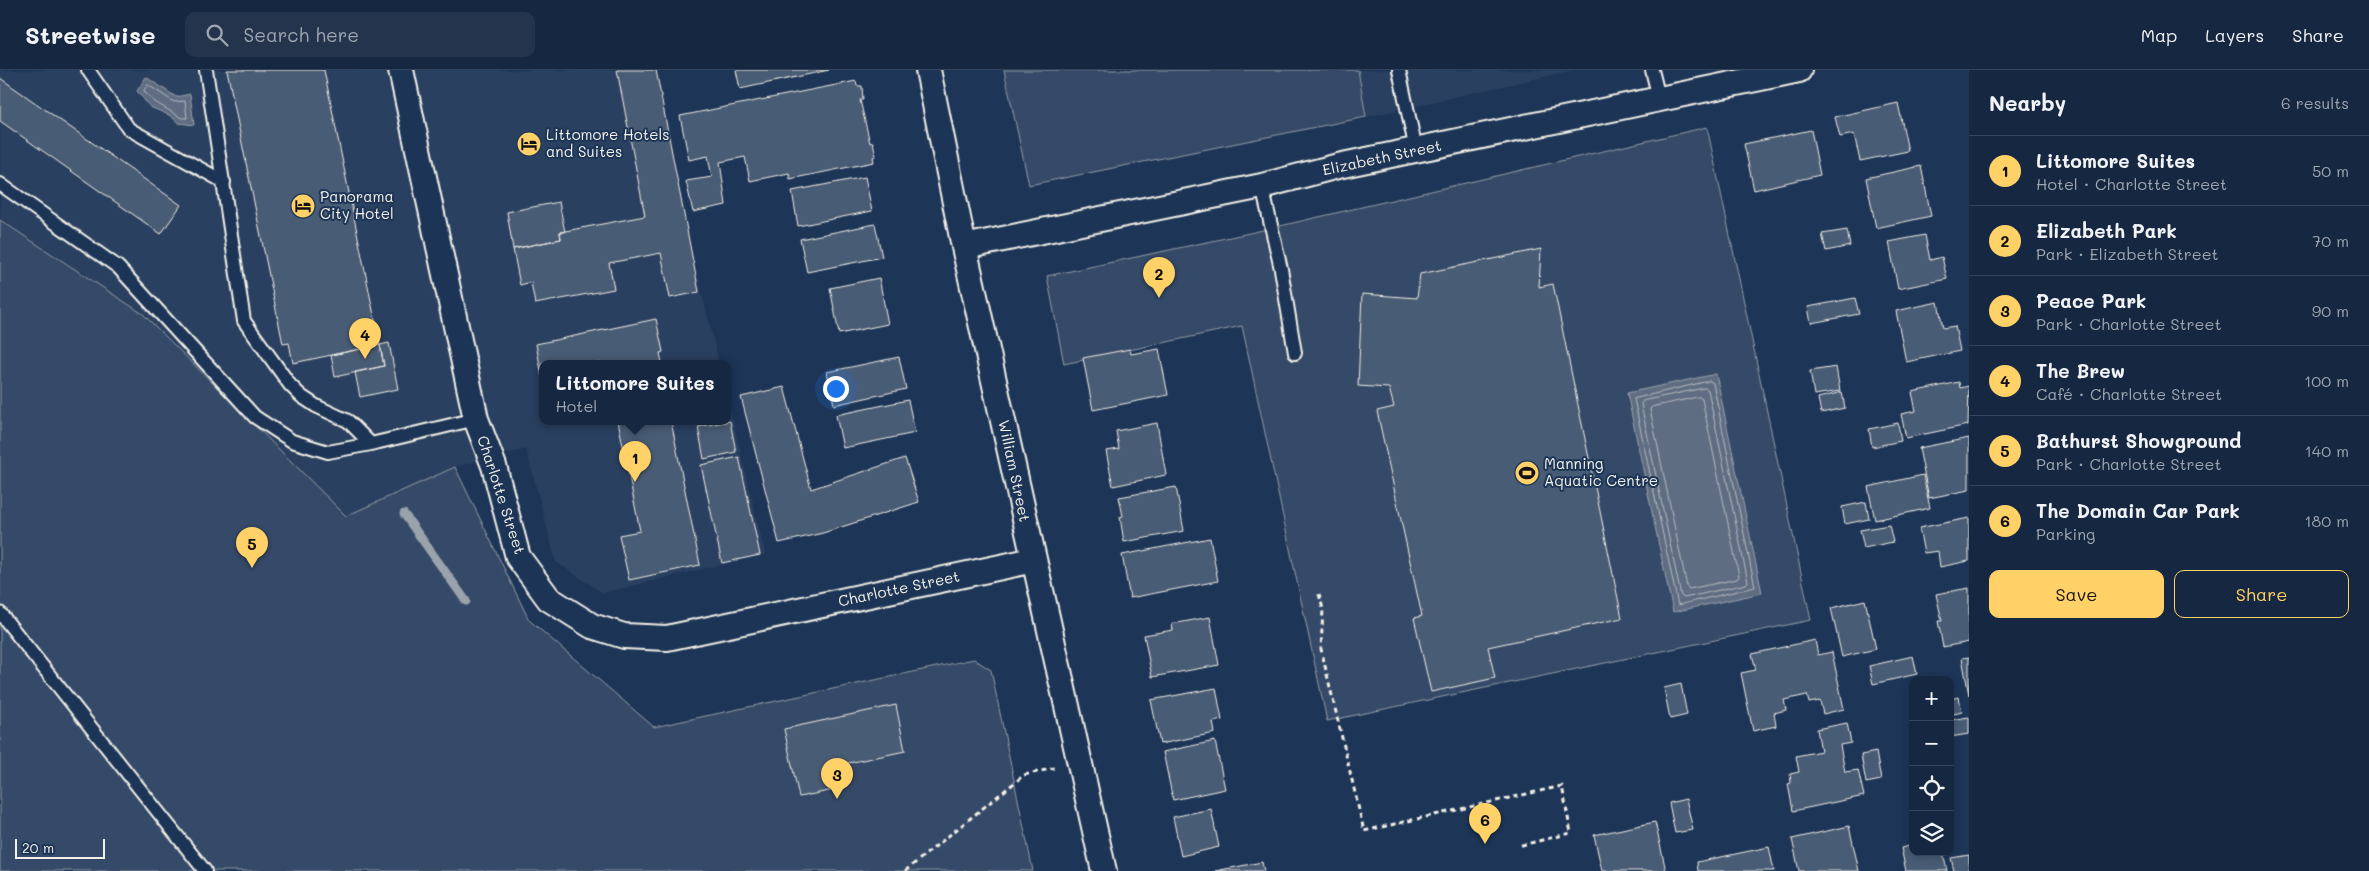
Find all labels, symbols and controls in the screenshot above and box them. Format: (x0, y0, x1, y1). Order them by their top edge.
search box (185, 12, 535, 57)
text: Streetwise (25, 19, 155, 50)
icon: search (203, 21, 231, 49)
text: Search here (243, 22, 359, 47)
text: Map (2141, 23, 2177, 47)
text: Layers (2205, 23, 2264, 47)
text: Share (2292, 23, 2344, 47)
text: Nearby (1989, 89, 2066, 116)
text: 6 results (2281, 92, 2349, 113)
place label: Littomore Hotels and Suites (546, 124, 670, 161)
hotel icon: Littomore Hotels and Suites (516, 131, 542, 157)
street label: Elizabeth Street (1320, 135, 1443, 179)
text: Littomore Suites (2036, 148, 2195, 173)
text: 1 (2001, 160, 2009, 181)
text: 50 m (2312, 160, 2349, 181)
text: Hotel · Charlotte Street (2036, 173, 2227, 194)
place label: Panorama City Hotel (320, 186, 394, 223)
hotel icon: Panorama City Hotel (290, 193, 316, 219)
text: Elizabeth Park (2036, 218, 2177, 243)
text: 2 (2001, 230, 2009, 251)
text: 70 m (2312, 230, 2349, 251)
text: Park · Elizabeth Street (2036, 243, 2219, 264)
pin: 2 (1143, 257, 1175, 298)
text: Peace Park (2036, 288, 2146, 313)
text: 3 (2000, 300, 2010, 321)
text: 90 m (2312, 300, 2349, 321)
text: Park · Charlotte Street (2036, 313, 2221, 334)
pin: 4 (349, 318, 381, 359)
text: The Brew (2036, 358, 2125, 383)
popup (539, 360, 731, 425)
text: Littomore Suites (555, 370, 715, 395)
text: 4 (2000, 370, 2010, 391)
text: 100 m (2304, 370, 2349, 391)
your location (823, 376, 849, 402)
text: Café · Charlotte Street (2036, 383, 2222, 404)
text: Hotel (555, 395, 597, 416)
street label: William Street (994, 418, 1036, 524)
text: Bathurst Showground (2036, 428, 2241, 453)
street label: Charlotte Street (473, 433, 531, 557)
text: 5 (2000, 440, 2010, 461)
text: 140 m (2305, 440, 2349, 461)
pin: 1 (619, 441, 651, 482)
place label: Manning Aquatic Centre (1544, 453, 1658, 490)
text: Park · Charlotte Street (2036, 453, 2221, 474)
sports icon: Manning Aquatic Centre (1514, 460, 1540, 486)
text: The Domain Car Park (2036, 498, 2240, 523)
text: 6 (2000, 510, 2010, 531)
text: 180 m (2304, 510, 2349, 531)
text: Parking (2036, 523, 2095, 544)
pin: 5 (236, 527, 268, 568)
street label: Charlotte Street (836, 565, 961, 611)
button: Save (1989, 570, 2164, 618)
button: Share (2174, 570, 2349, 618)
map controls (1909, 676, 1954, 856)
button: + (1909, 676, 1954, 721)
button: − (1909, 721, 1954, 766)
pin: 3 (821, 758, 853, 799)
button: locate (1909, 766, 1954, 811)
pin: 6 (1469, 803, 1501, 844)
button: layers (1909, 811, 1954, 856)
scale bar (15, 836, 105, 859)
text: 20 m (22, 838, 54, 857)

